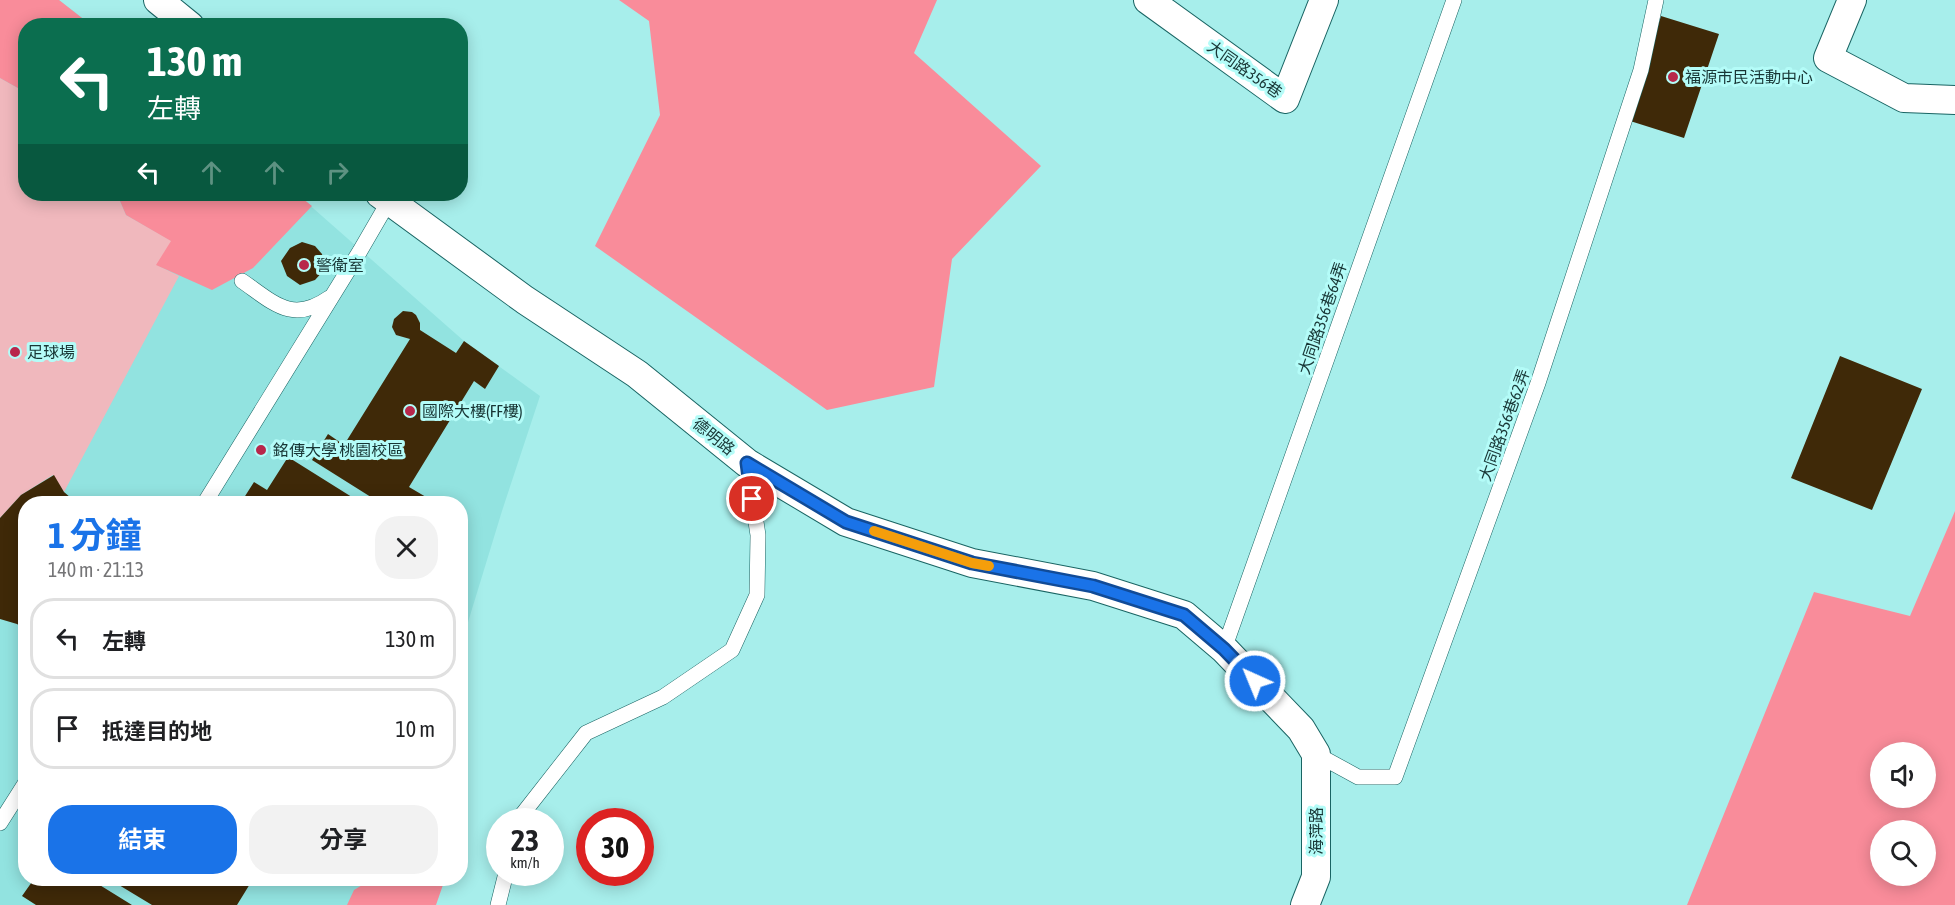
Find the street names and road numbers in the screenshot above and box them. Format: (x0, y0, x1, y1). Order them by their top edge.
street label: 大同路356巷 (1204, 37, 1286, 101)
street label: 大同路356巷64弄 (1294, 259, 1350, 377)
street label: 大同路356巷62弄 (1475, 367, 1533, 483)
street label: 德明路 (690, 414, 738, 458)
street label: 海萍路 (1307, 807, 1325, 855)

